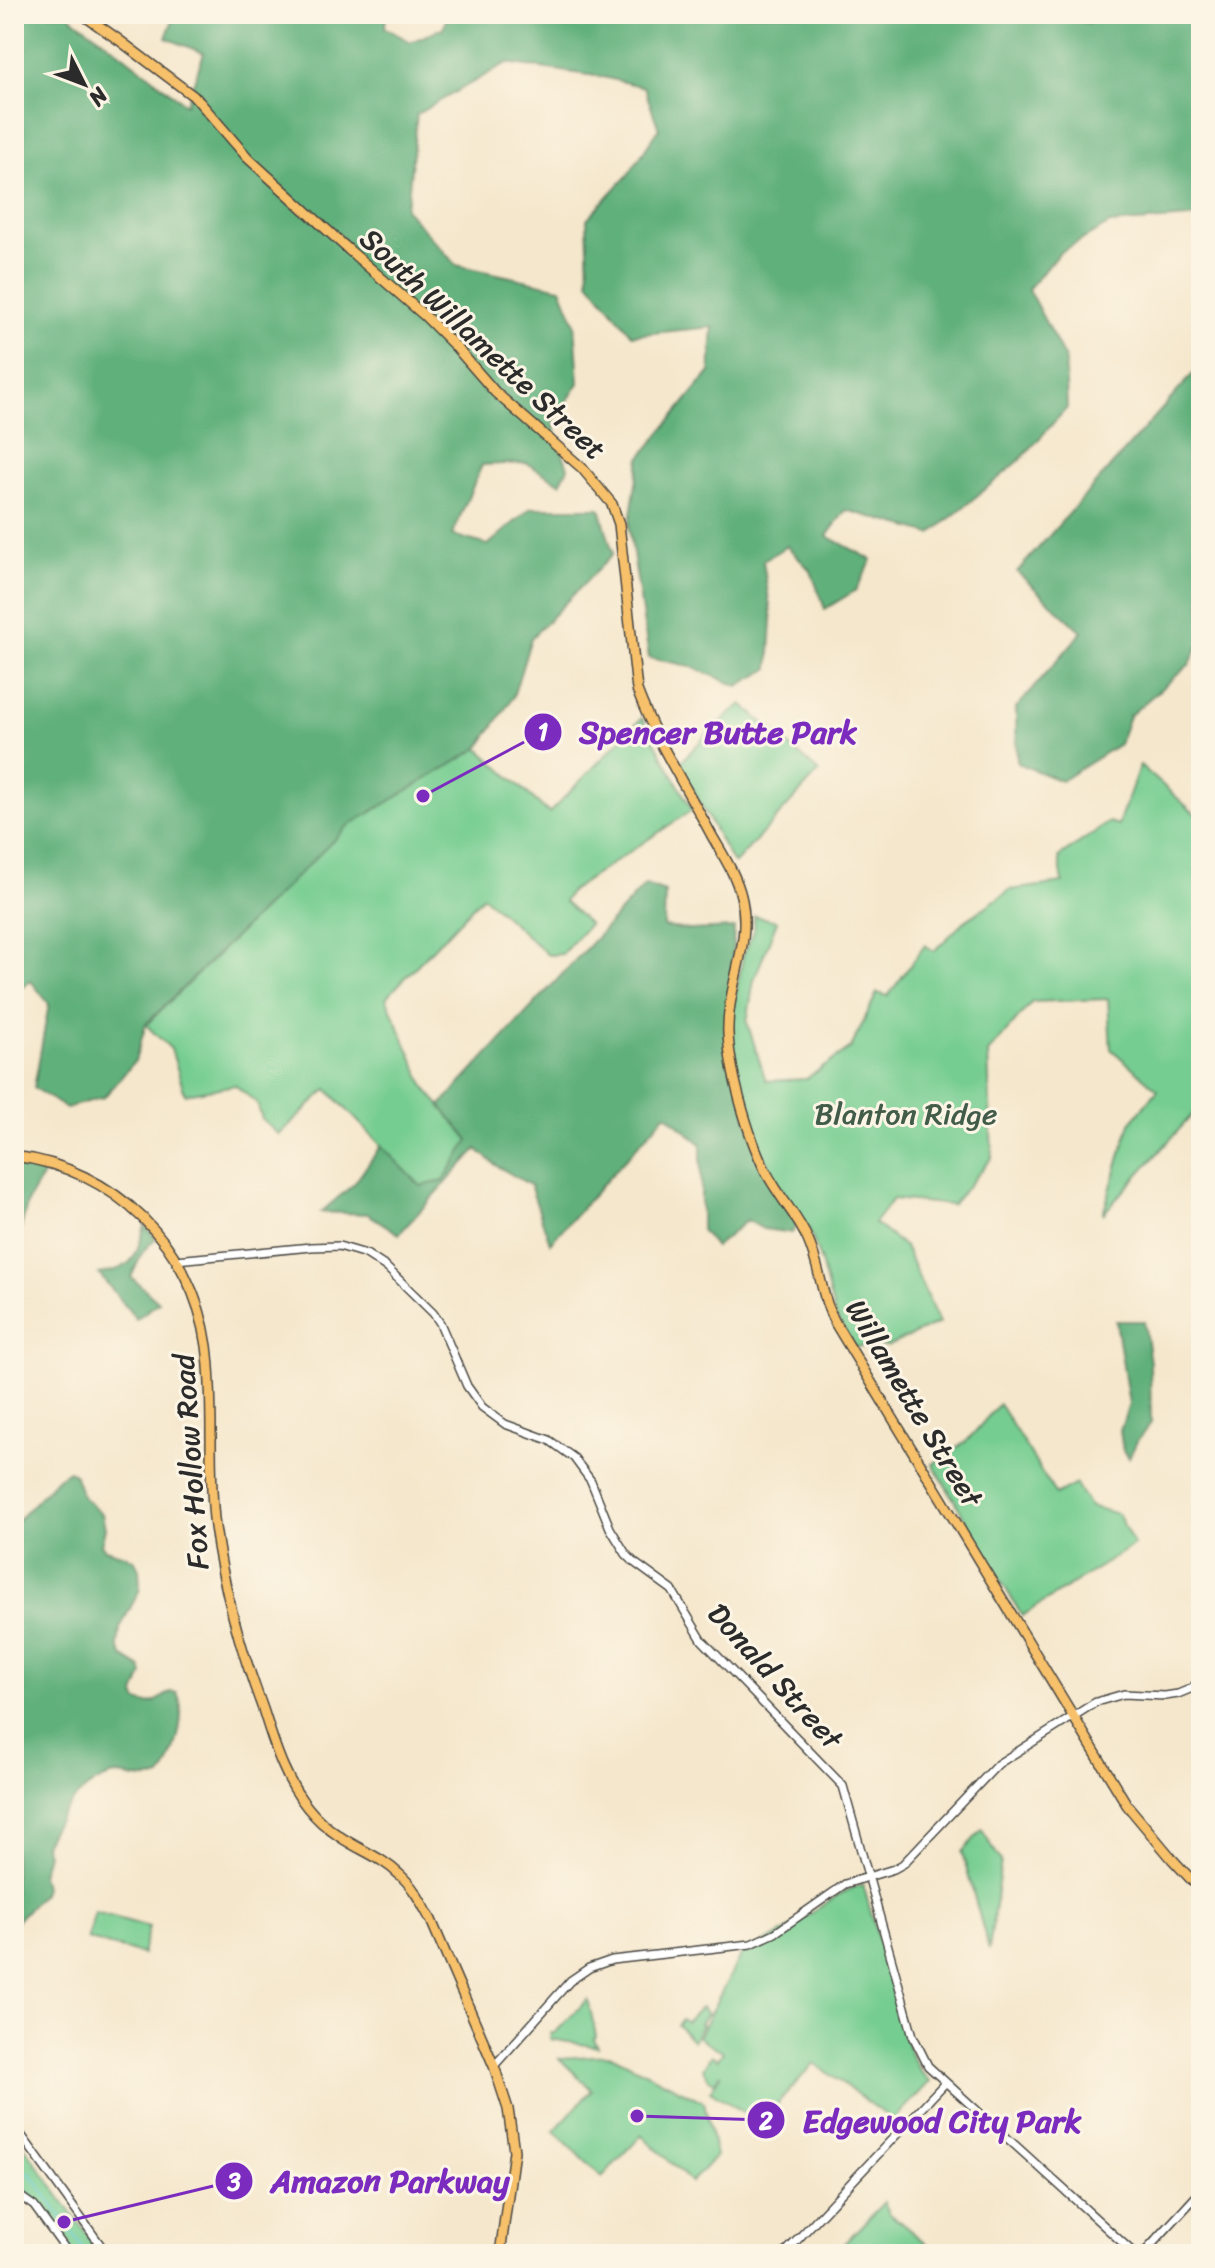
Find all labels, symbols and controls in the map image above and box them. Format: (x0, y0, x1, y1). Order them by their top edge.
north arrow (44, 44, 124, 124)
text: N (78, 78, 119, 116)
street label: South Willamette Street (346, 214, 620, 474)
callout: Spencer Butte Park (523, 704, 874, 760)
text: Spencer Butte Park (578, 704, 858, 761)
text: 1 (538, 711, 548, 753)
park label: Blanton Ridge (815, 1087, 997, 1141)
street label: Willamette Street (830, 1288, 999, 1519)
street label: Fox Hollow Road (156, 1350, 225, 1572)
street label: Donald Street (693, 1590, 858, 1764)
callout: Edgewood City Park (746, 2092, 1098, 2148)
text: Edgewood City Park (802, 2093, 1083, 2150)
text: 2 (758, 2100, 773, 2142)
callout: Amazon Parkway (214, 2153, 525, 2209)
text: Amazon Parkway (268, 2153, 511, 2210)
text: 3 (226, 2161, 241, 2203)

